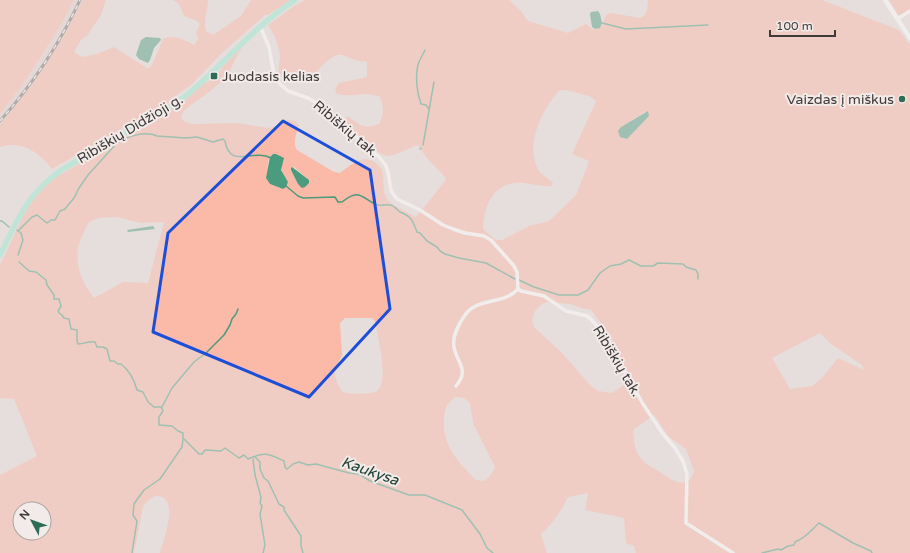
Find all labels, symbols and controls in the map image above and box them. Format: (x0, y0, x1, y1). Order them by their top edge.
scale bar (770, 12, 835, 38)
text: 100 m (776, 19, 813, 33)
place label: Juodasis kelias (222, 68, 320, 85)
marker: Juodasis kelias (209, 71, 219, 81)
street label: Ribiškių Didžioji g. (74, 91, 186, 167)
place label: Vaizdas į miškus (787, 91, 894, 108)
marker: Vaizdas į miškus (897, 94, 907, 104)
street label: Ribiškių tak. (310, 97, 382, 161)
street label: Ribiškių tak. (589, 322, 645, 400)
water label: Kaukysa (339, 453, 402, 489)
north arrow (12, 501, 52, 541)
text: N (17, 507, 33, 522)

